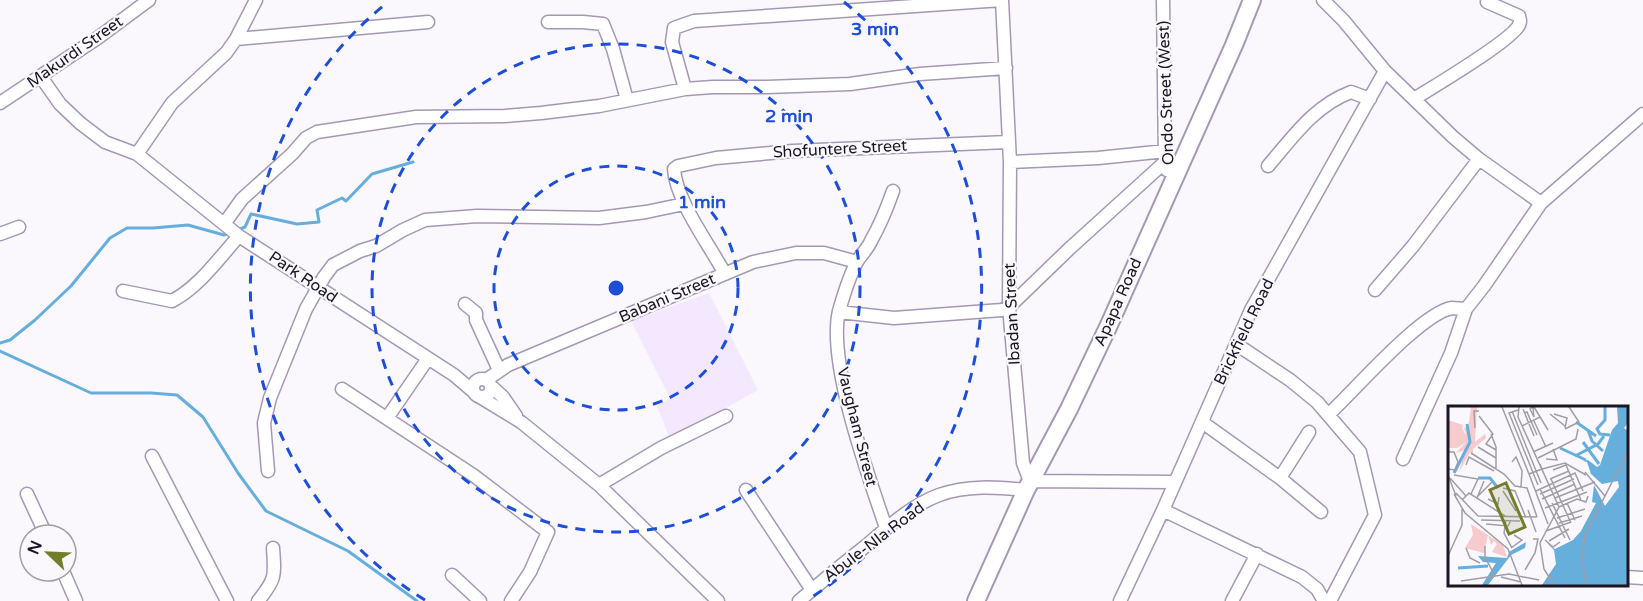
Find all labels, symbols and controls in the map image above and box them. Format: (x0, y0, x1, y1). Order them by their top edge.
street label: Makurdi Street (23, 11, 127, 93)
text: 3 min (851, 18, 899, 40)
street label: Ondo Street (West) (1153, 20, 1179, 166)
text: 2 min (765, 105, 813, 127)
street label: Shofuntere Street (772, 135, 908, 163)
text: 1 min (678, 191, 726, 213)
street label: Park Road (265, 247, 341, 307)
street label: Apapa Road (1090, 255, 1146, 349)
street label: Ibadan Street (999, 262, 1025, 366)
street label: Babani Street (616, 269, 718, 327)
street label: Brickfield Road (1210, 275, 1278, 389)
centre of rings (606, 278, 626, 298)
street label: Vaugham Street (833, 365, 881, 489)
inset map (1448, 406, 1628, 586)
street label: Abule-Nla Road (820, 498, 928, 586)
north arrow (18, 523, 78, 583)
text: N (23, 538, 47, 557)

